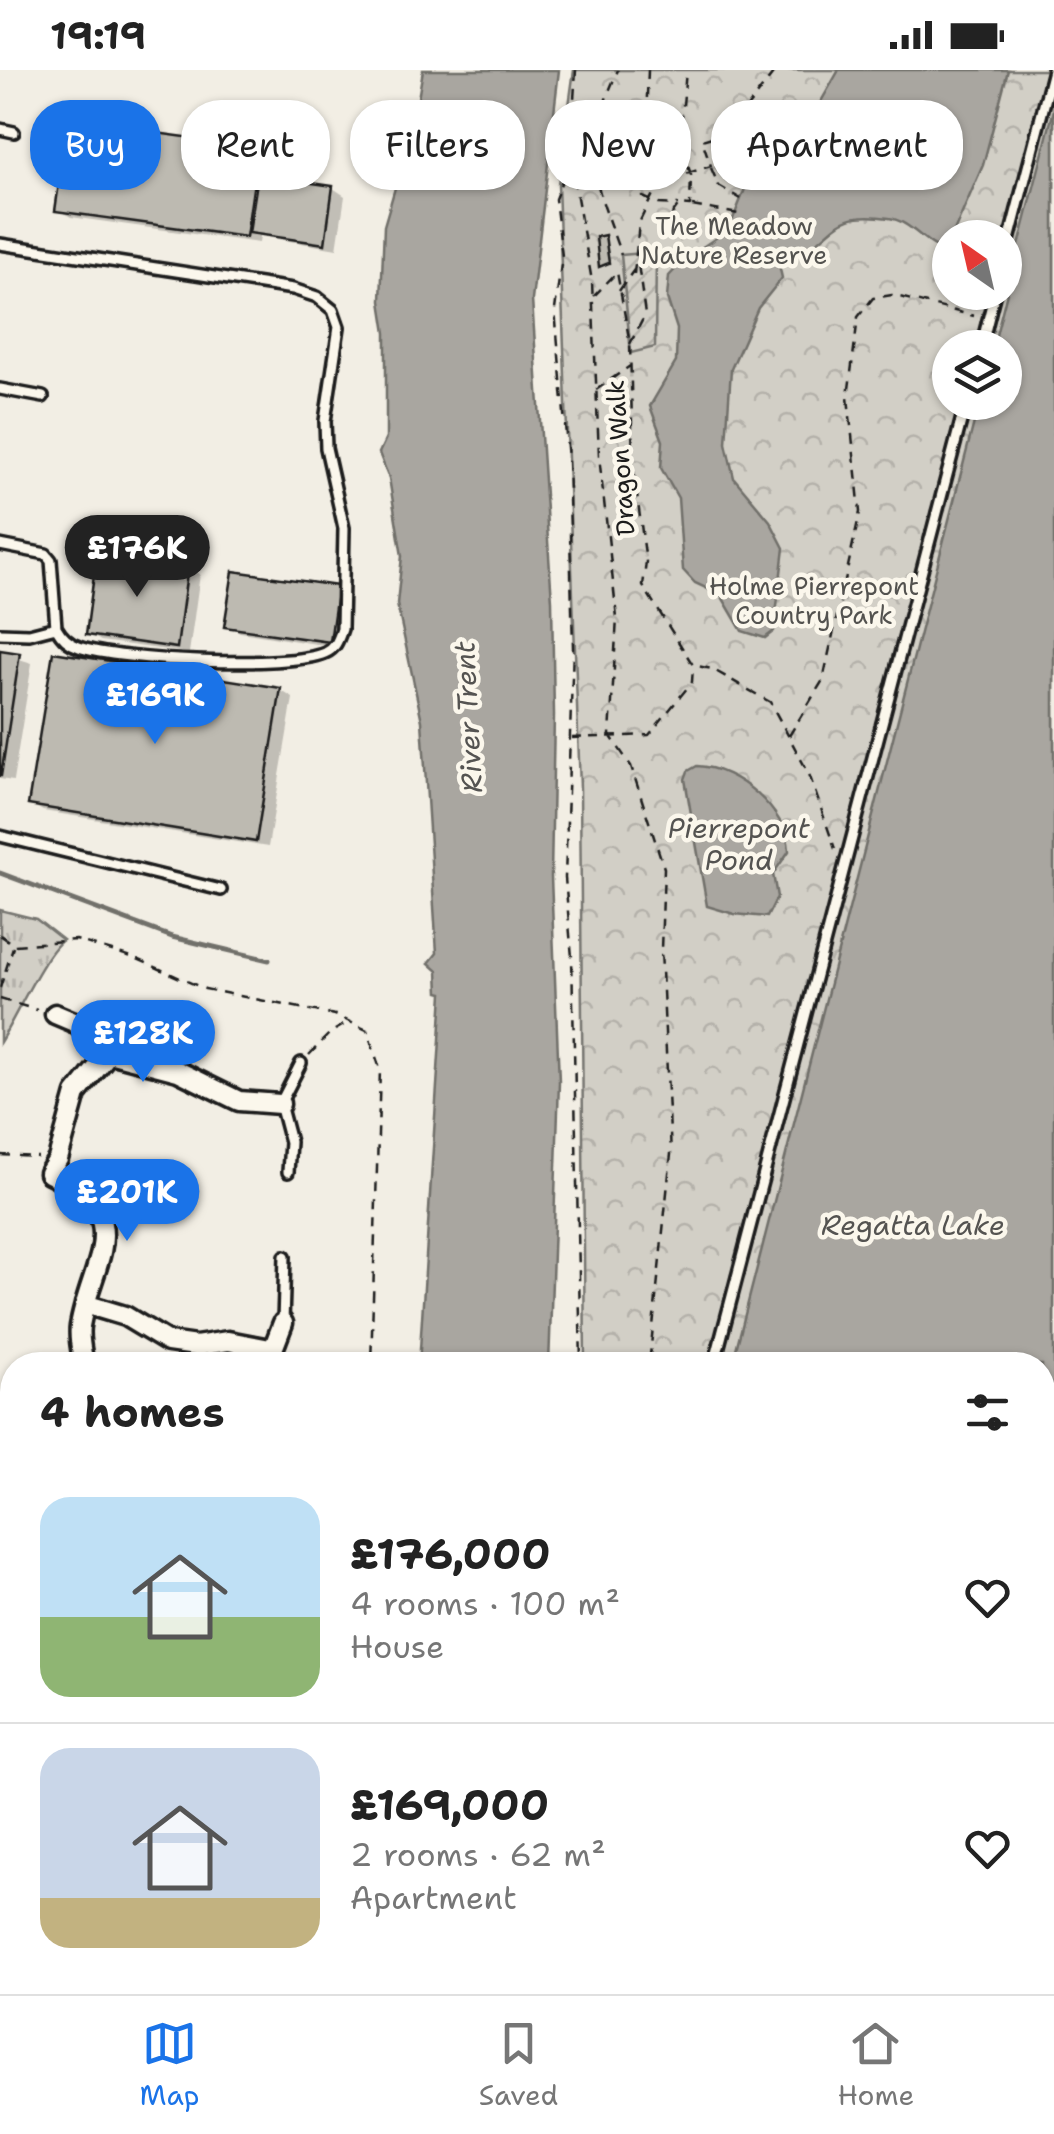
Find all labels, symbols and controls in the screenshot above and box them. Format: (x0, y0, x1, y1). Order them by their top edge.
text: 19:19 (50, 10, 146, 61)
chip: Buy (30, 100, 161, 190)
chip: Rent (181, 100, 330, 190)
chip: Filters (350, 100, 525, 190)
chip: New (545, 100, 691, 190)
chip: Apartment (711, 100, 963, 190)
park label: The Meadow Nature Reserve (641, 209, 827, 272)
north arrow (932, 220, 1022, 310)
map controls (932, 220, 1022, 420)
button: layers (932, 330, 1022, 420)
street label: Dragon Walk (598, 379, 642, 537)
pin: £176K (67, 515, 207, 600)
text: £176K (87, 526, 187, 569)
park label: Holme Pierrepont Country Park (709, 569, 919, 632)
water label: River Trent (445, 639, 491, 794)
pin: £169K (85, 662, 225, 747)
text: £169K (105, 673, 205, 716)
water label: Pierrepont Pond (668, 809, 811, 879)
pin: £128K (73, 1000, 213, 1085)
text: £128K (93, 1011, 193, 1054)
pin: £201K (57, 1159, 197, 1244)
text: £201K (76, 1170, 178, 1213)
water label: Regatta Lake (821, 1206, 1005, 1244)
text: 4 homes (40, 1384, 225, 1440)
icon: filters (960, 1385, 1015, 1440)
text: £176,000 (350, 1526, 551, 1582)
icon: home (120, 1537, 240, 1657)
icon: heart (960, 1570, 1015, 1625)
text: 4 rooms · 100 m² (350, 1582, 620, 1625)
text: House (350, 1625, 444, 1668)
text: £169,000 (350, 1777, 549, 1833)
icon: home (120, 1788, 240, 1908)
icon: heart (960, 1821, 1015, 1876)
text: 2 rooms · 62 m² (350, 1833, 606, 1876)
text: Apartment (350, 1876, 517, 1919)
tab: Map (140, 2016, 200, 2114)
tab: Saved (479, 2016, 558, 2114)
tab: Home (837, 2016, 914, 2114)

